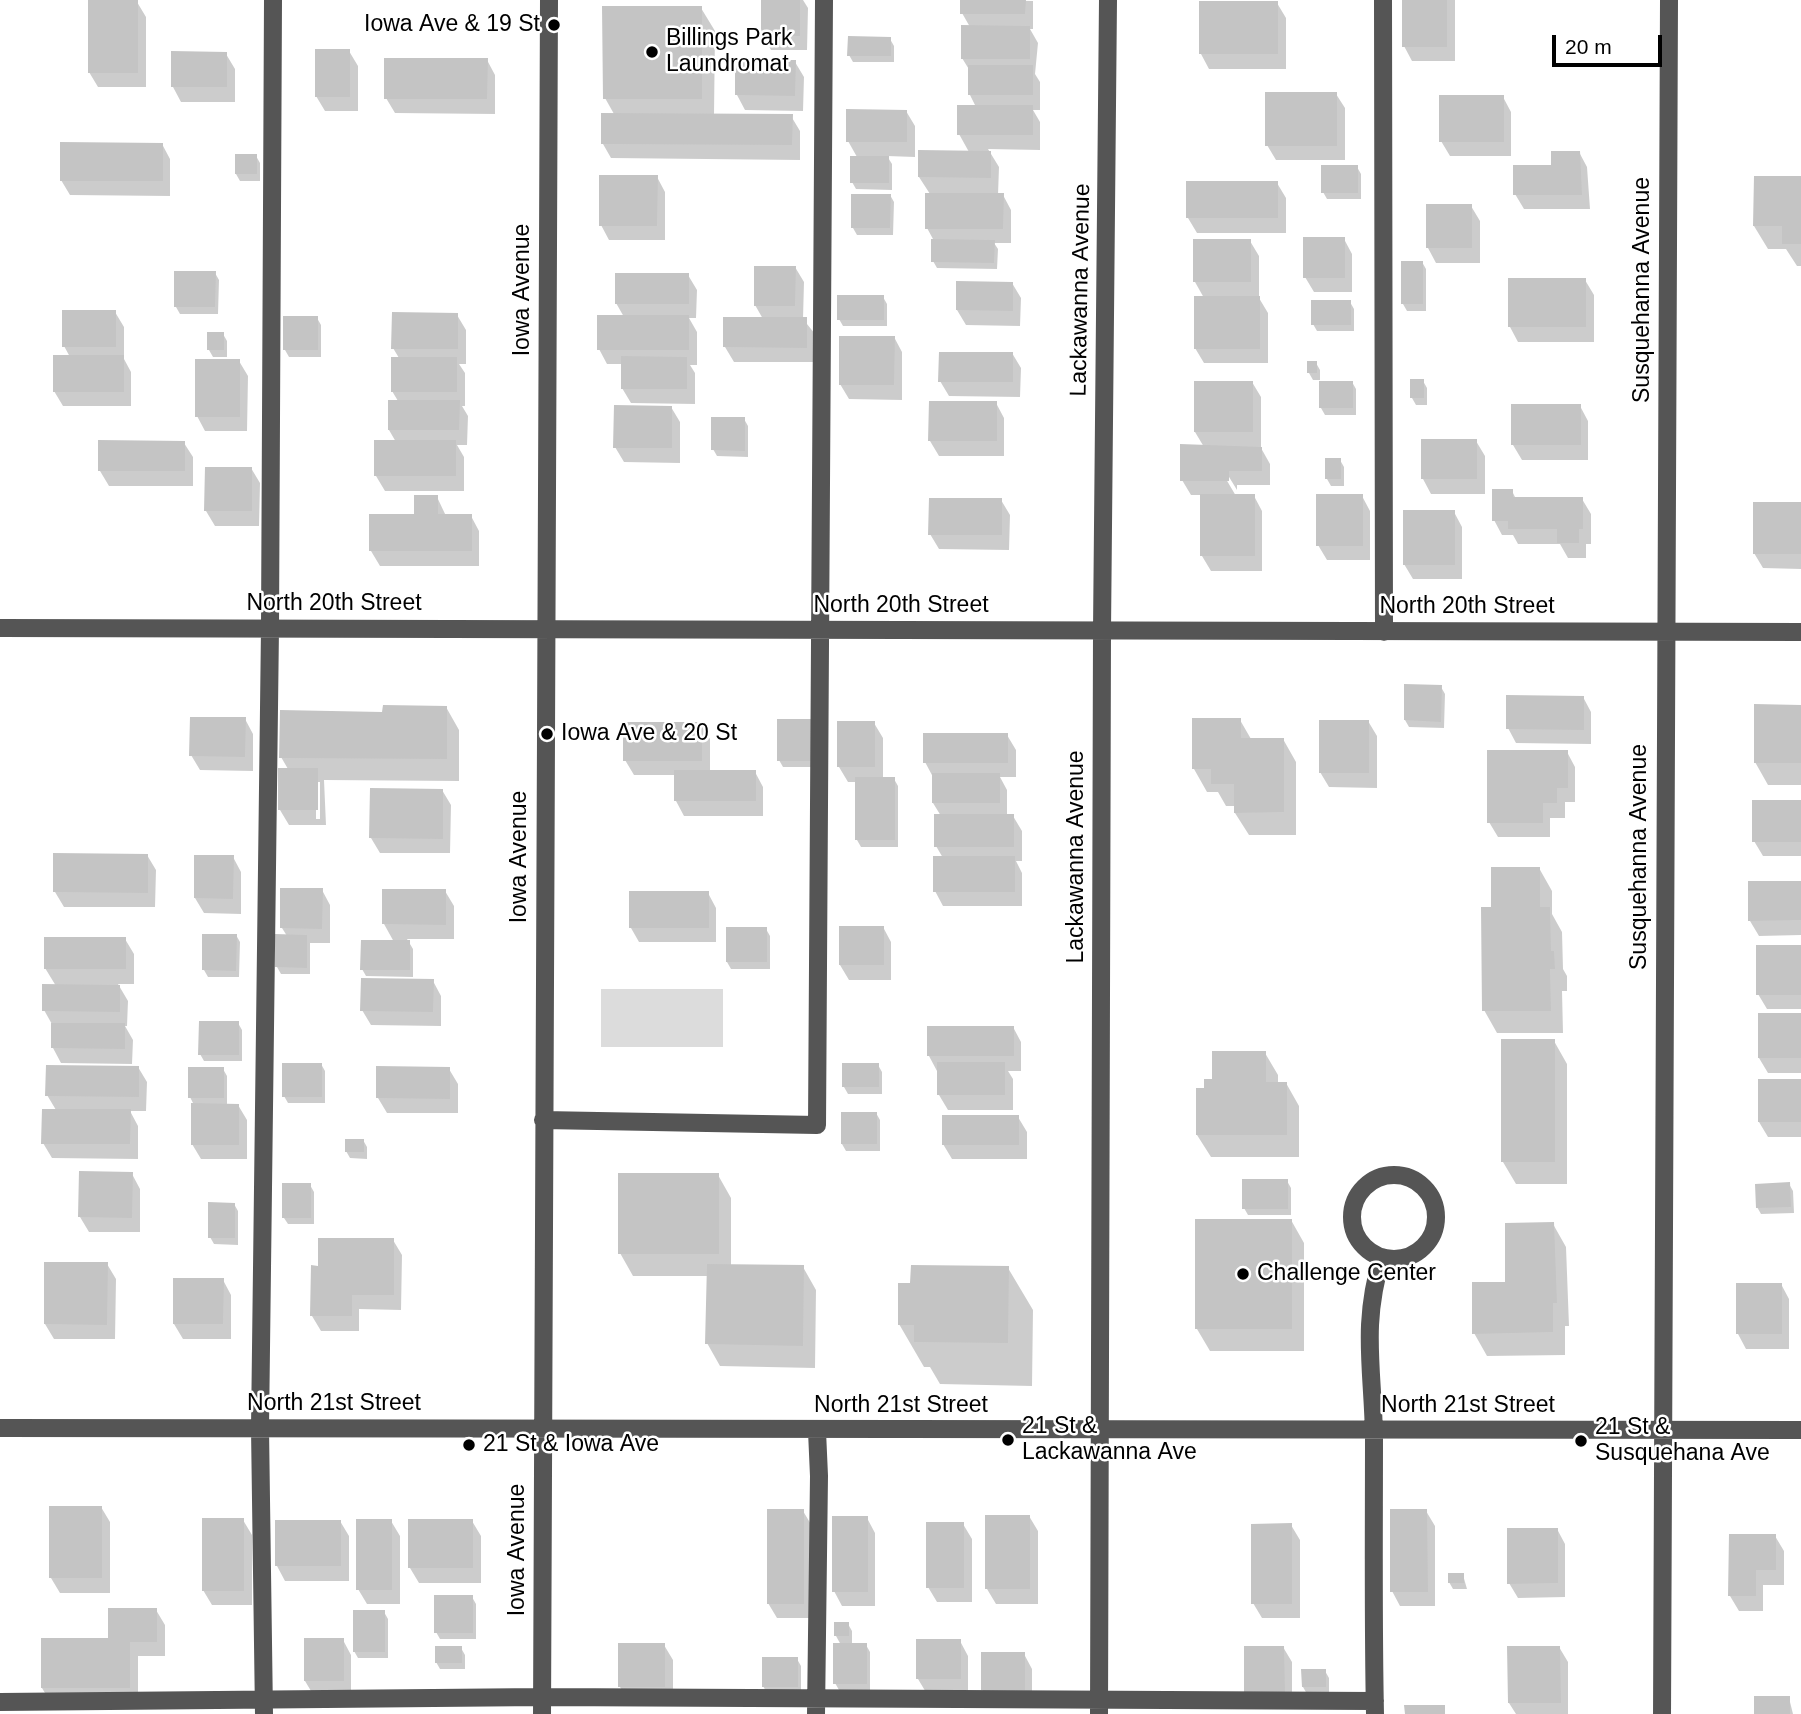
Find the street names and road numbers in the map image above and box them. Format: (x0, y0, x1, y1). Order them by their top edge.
street label: Susquehanna Avenue (1629, 177, 1657, 403)
street label: Lackawanna Avenue (1065, 183, 1097, 397)
street label: Iowa Avenue (509, 224, 537, 356)
street label: North 20th Street (246, 590, 422, 618)
street label: North 20th Street (813, 592, 989, 620)
street label: North 20th Street (1379, 593, 1555, 621)
street label: Susquehanna Avenue (1626, 744, 1654, 970)
street label: Lackawanna Avenue (1063, 750, 1091, 964)
street label: Iowa Avenue (506, 791, 534, 923)
street label: North 21st Street (247, 1390, 421, 1418)
street label: North 21st Street (814, 1392, 988, 1420)
street label: North 21st Street (1381, 1392, 1555, 1420)
street label: Iowa Avenue (504, 1484, 532, 1616)

